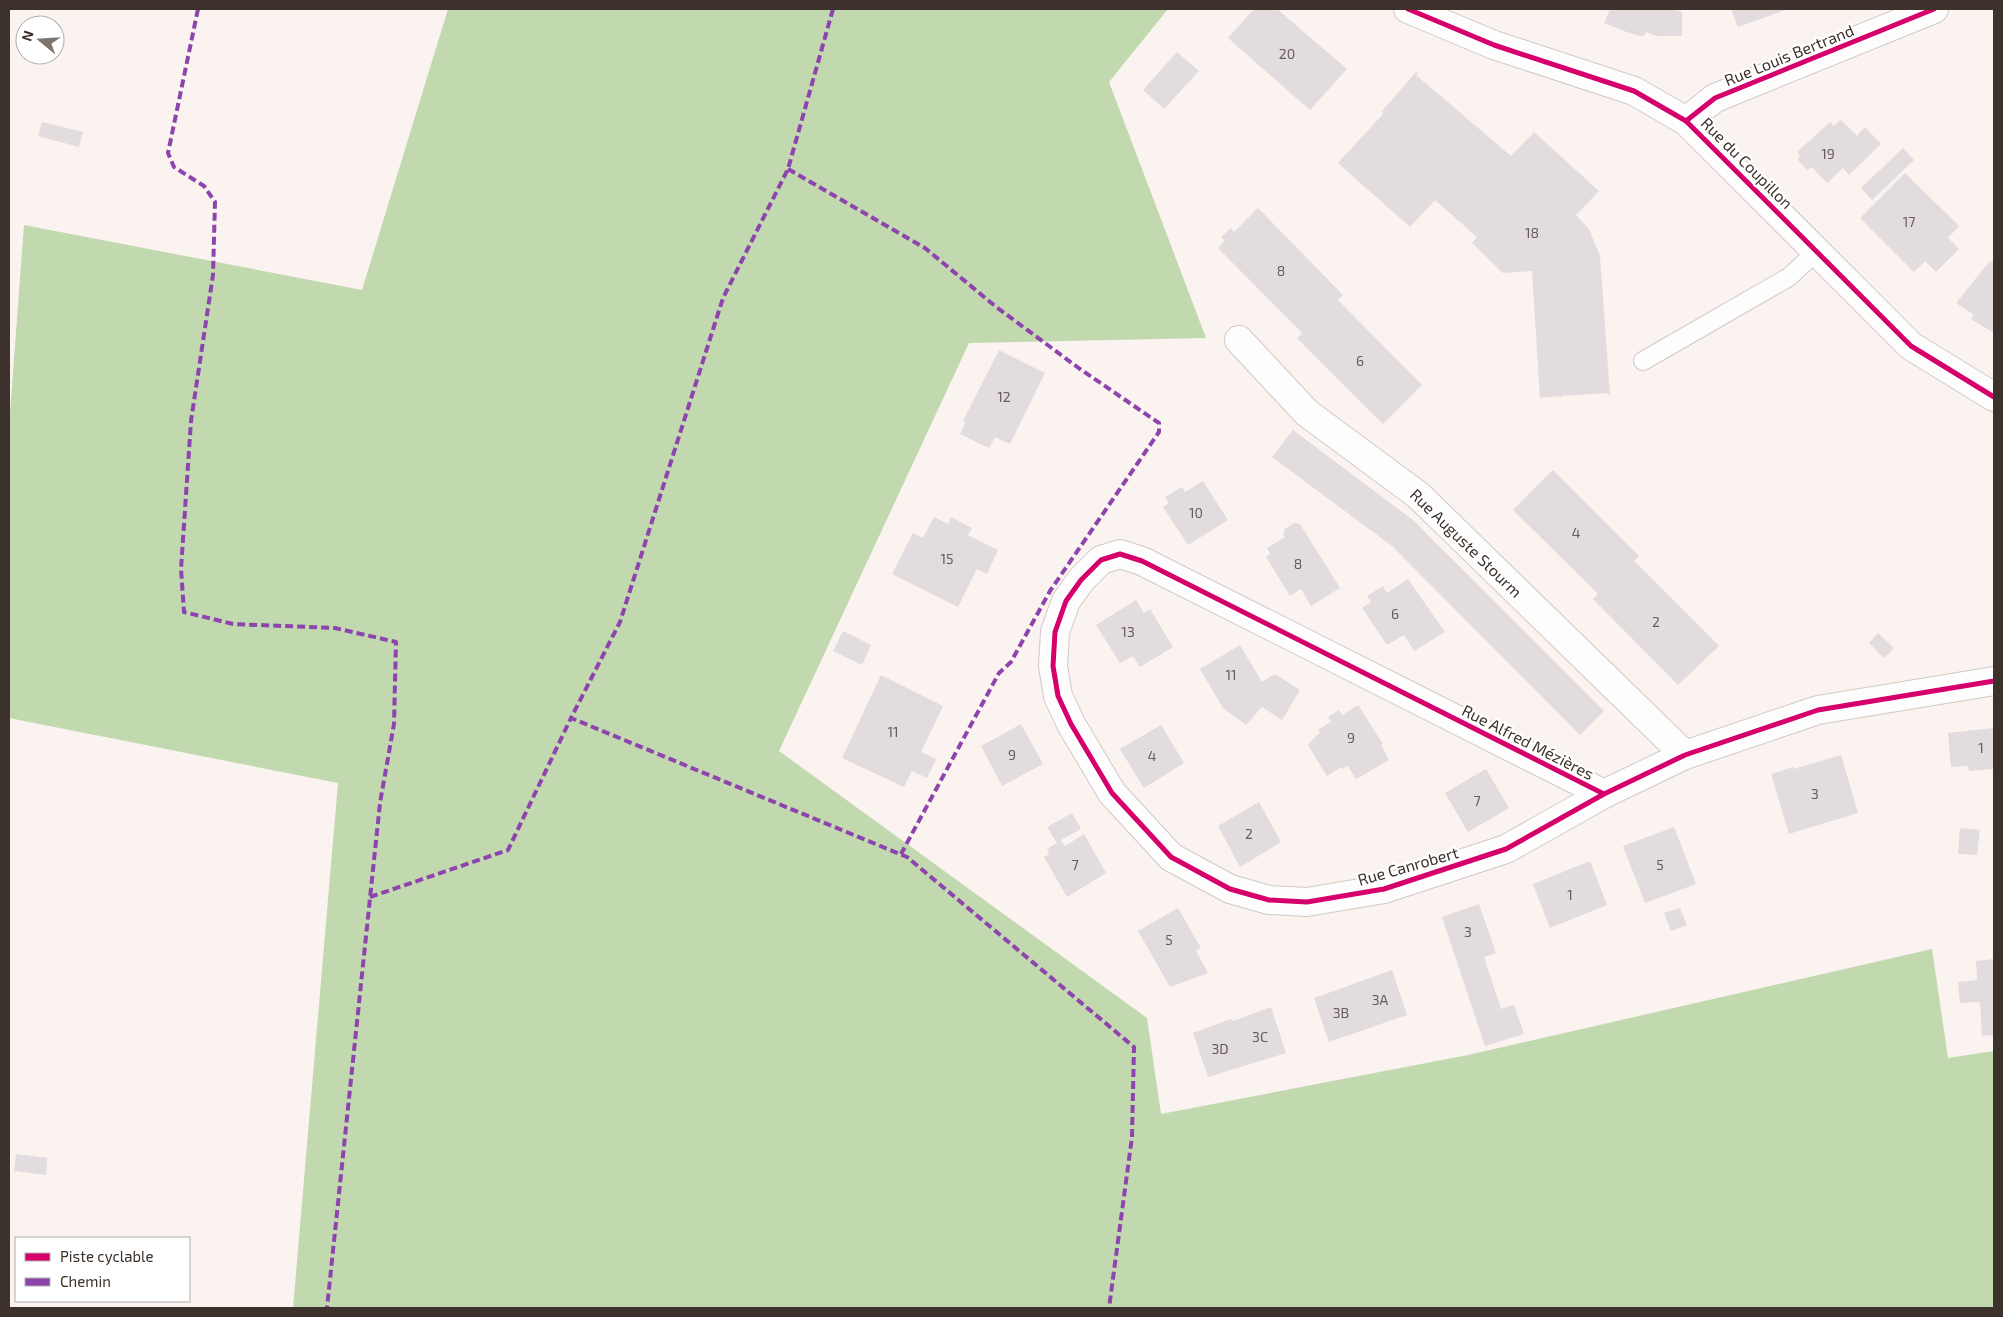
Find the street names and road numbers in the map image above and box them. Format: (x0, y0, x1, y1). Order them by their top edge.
street label: Rue Louis Bertrand (1721, 20, 1856, 89)
street label: Rue du Coupillon (1698, 113, 1797, 212)
street label: Rue Auguste Stourm (1407, 484, 1526, 601)
street label: Rue Alfred Mézières (1459, 700, 1597, 783)
street label: Rue Canrobert (1355, 842, 1460, 889)

